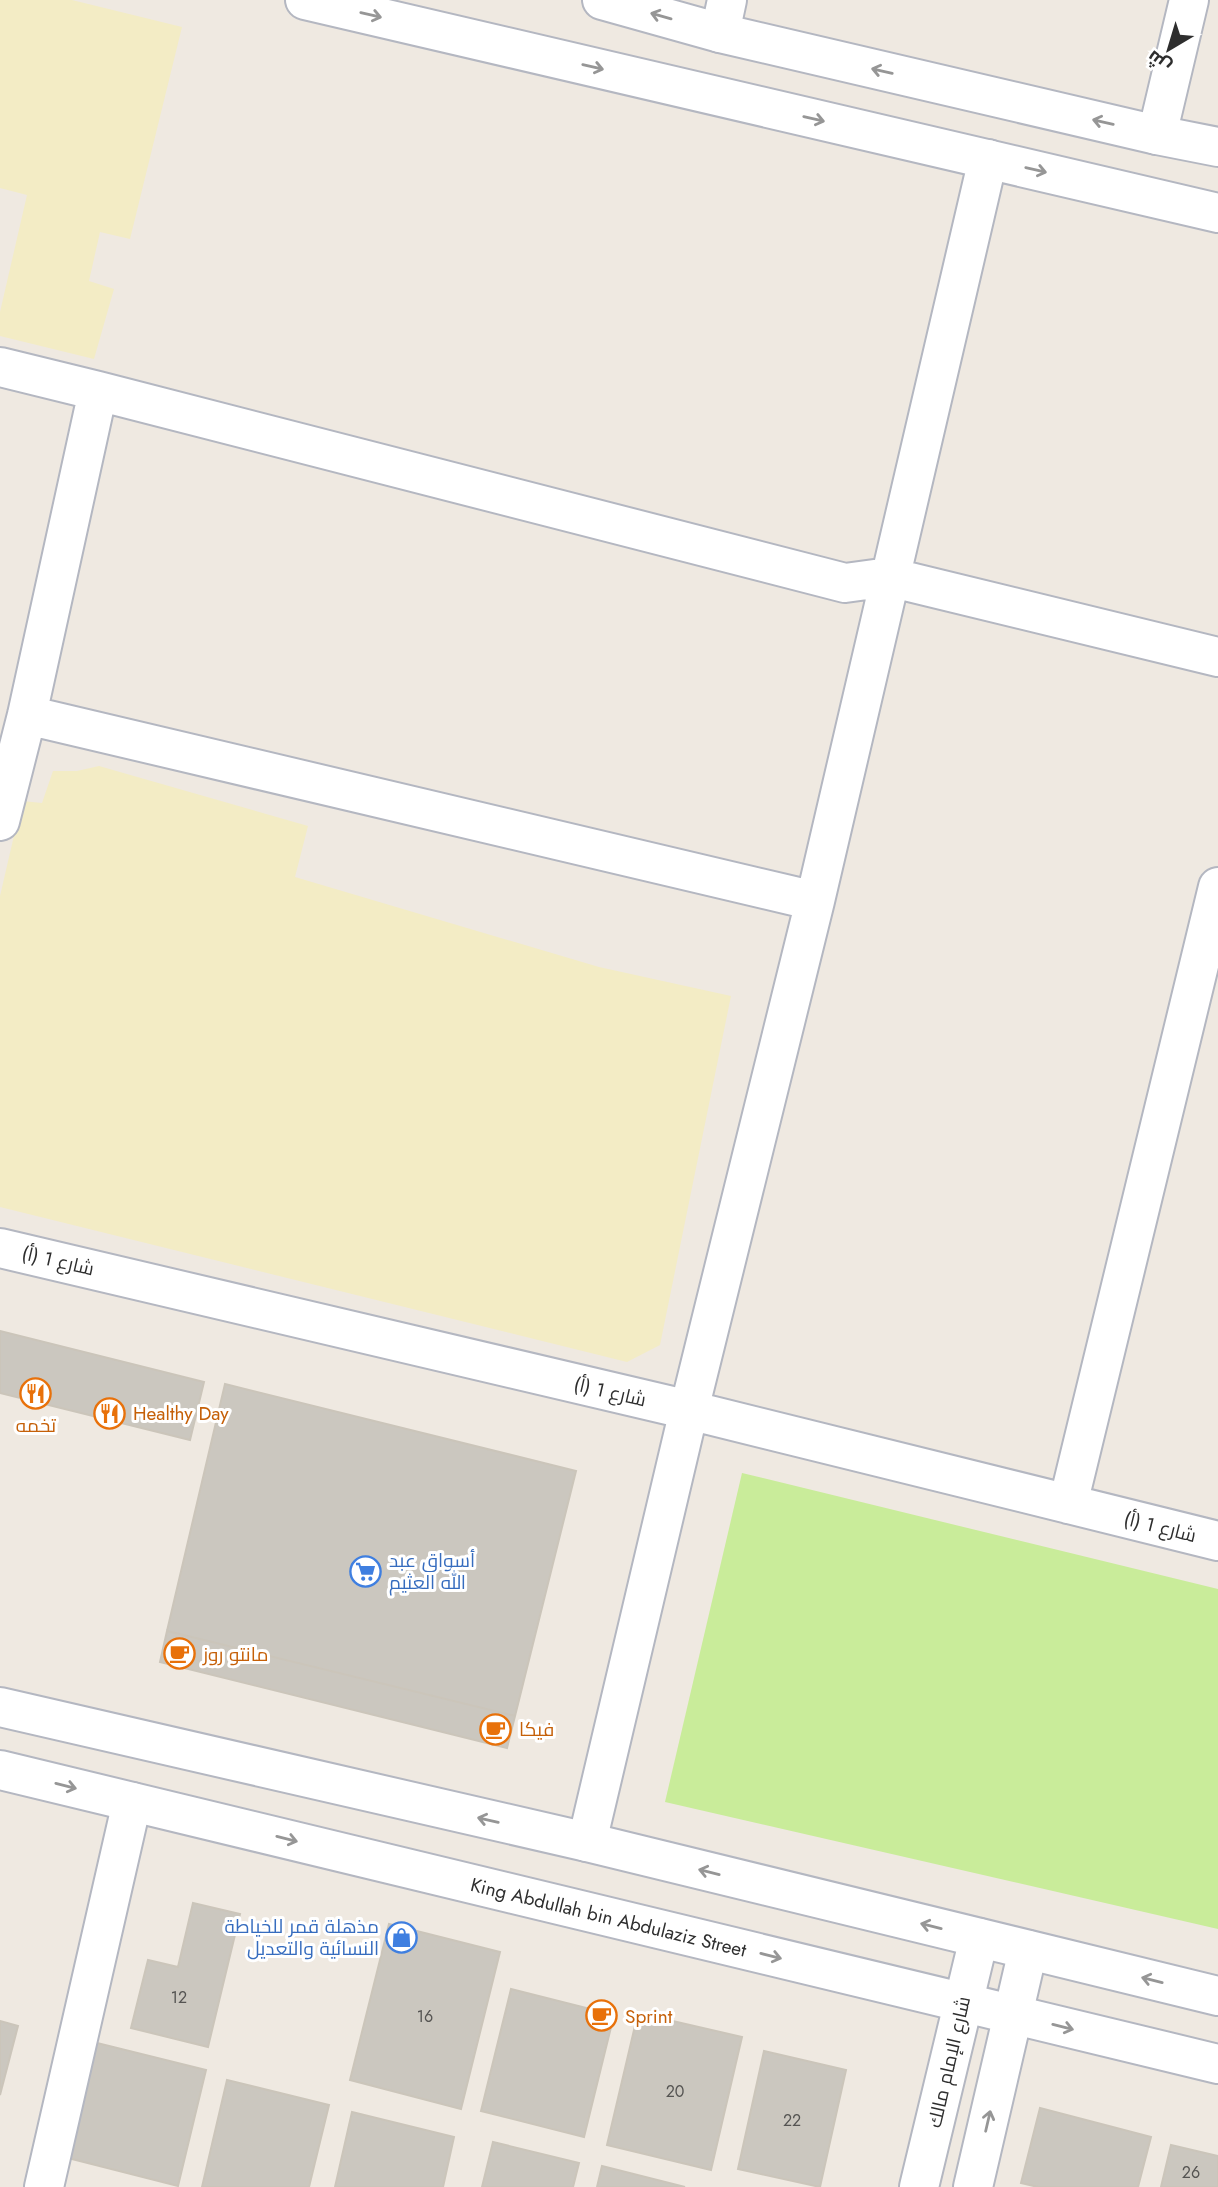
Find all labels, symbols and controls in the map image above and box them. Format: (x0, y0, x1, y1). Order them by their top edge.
one-way arrow (359, 9, 382, 23)
one-way arrow (650, 9, 672, 22)
north arrow (1134, 14, 1204, 84)
text: ش (1141, 44, 1177, 80)
one-way arrow (581, 61, 604, 74)
one-way arrow (871, 63, 894, 77)
one-way arrow (802, 112, 825, 126)
one-way arrow (1092, 115, 1115, 129)
one-way arrow (1024, 164, 1047, 178)
street label: شارع 1 (أ) (19, 1240, 97, 1282)
street label: شارع 1 (أ) (571, 1371, 649, 1413)
restaurant icon: تخمه (19, 1377, 53, 1411)
restaurant icon: Healthy Day (93, 1396, 127, 1430)
place label: Healthy Day (133, 1400, 229, 1427)
place label: تخمه (16, 1412, 56, 1439)
street label: شارع 1 (أ) (1121, 1505, 1199, 1549)
place label: أسواق عبد الله العثيم (389, 1547, 475, 1596)
supermarket icon: أسواق عبد الله العثيم (349, 1554, 383, 1588)
cafe icon: مانتو روز (163, 1637, 197, 1671)
place label: مانتو روز (202, 1641, 269, 1668)
cafe icon: فيكا (479, 1712, 513, 1746)
place label: فيكا (519, 1716, 554, 1743)
one-way arrow (54, 1780, 77, 1793)
one-way arrow (477, 1813, 500, 1826)
one-way arrow (276, 1834, 298, 1847)
one-way arrow (699, 1865, 721, 1878)
street label: King Abdullah bin Abdulaziz Street (468, 1871, 750, 1963)
place label: مذهلة قمر للخياطة النسائية والتعديل (224, 1913, 379, 1962)
one-way arrow (920, 1919, 942, 1932)
shop icon: مذهلة قمر للخياطة النسائية والتعديل (385, 1920, 419, 1954)
one-way arrow (759, 1950, 781, 1963)
one-way arrow (1141, 1973, 1164, 1986)
house number: 12 (171, 1986, 187, 2009)
street label: شارع الإمام مالك (921, 1994, 977, 2130)
cafe icon: Sprint (585, 1999, 619, 2033)
place label: Sprint (625, 2003, 673, 2030)
house number: 16 (417, 2005, 433, 2028)
one-way arrow (1051, 2021, 1074, 2034)
house number: 20 (666, 2080, 684, 2103)
house number: 22 (783, 2109, 801, 2132)
one-way arrow (982, 2110, 996, 2133)
house number: 26 (1182, 2161, 1200, 2184)

